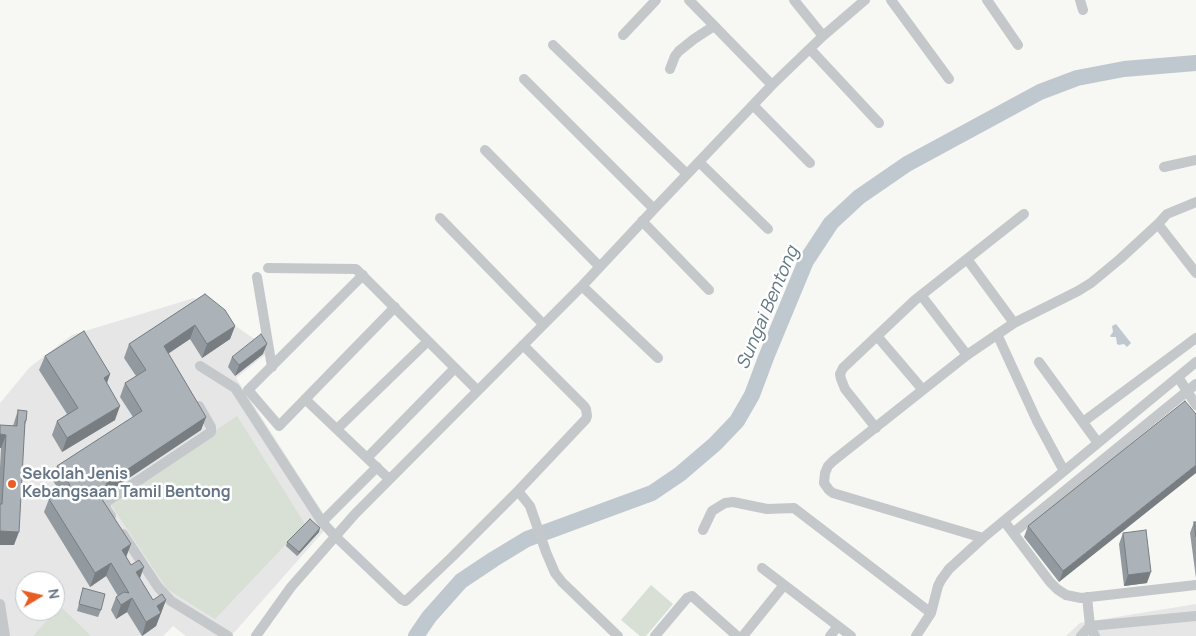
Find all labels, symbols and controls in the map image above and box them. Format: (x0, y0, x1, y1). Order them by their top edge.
water label: Sungai Bentong (732, 243, 804, 373)
place label: Sekolah Jenis Kebangsaan Tamil Bentong (22, 465, 231, 503)
marker: Sekolah Jenis Kebangsaan Tamil Bentong (6, 478, 18, 490)
north arrow (15, 571, 65, 621)
text: N (44, 587, 64, 600)

